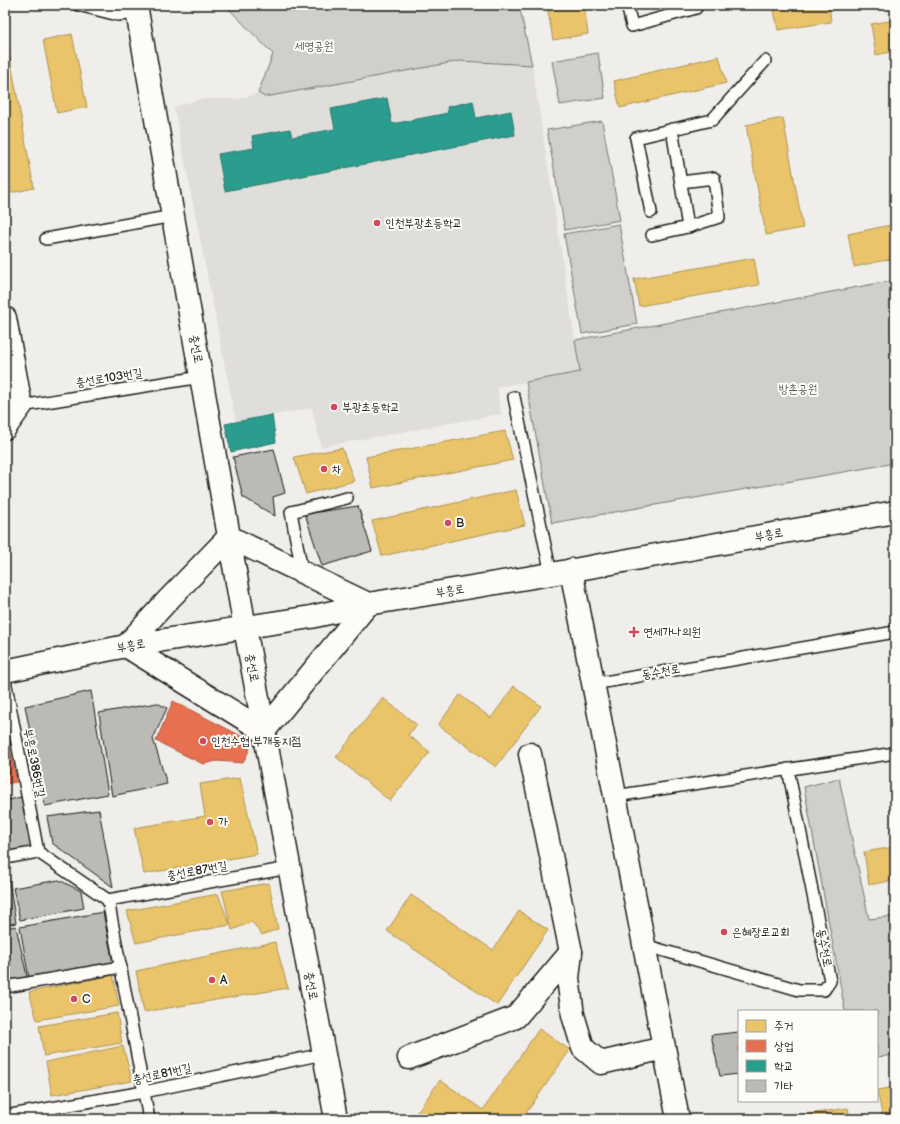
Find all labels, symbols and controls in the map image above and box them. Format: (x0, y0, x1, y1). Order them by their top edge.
park label: 세영공원 (295, 39, 333, 54)
place label: 인천부광초등학교 (385, 216, 462, 231)
marker: 인천부광초등학교 (372, 218, 382, 228)
street label: 충선로 (186, 333, 206, 365)
street label: 충선로103번길 (75, 365, 144, 391)
park label: 방촌공원 (779, 382, 817, 397)
place label: 부광초등학교 (342, 400, 400, 415)
marker: 부광초등학교 (329, 402, 339, 412)
place label: 차 (332, 462, 342, 477)
marker: 차 (319, 464, 329, 474)
place label: B (456, 516, 464, 531)
marker: B (443, 518, 453, 528)
street label: 부흥로 (753, 525, 785, 545)
street label: 부흥로 (435, 581, 465, 601)
place label: 연세가나의원 (643, 625, 701, 640)
marker: 연세가나의원 (628, 626, 640, 638)
street label: 부흥로 (115, 636, 147, 656)
street label: 충선로 (242, 652, 262, 684)
street label: 동수천로 (641, 661, 681, 683)
street label: 부흥로386번길 (20, 727, 48, 799)
place label: 인천수협 부개동지점 (211, 734, 301, 749)
marker: 인천수협 부개동지점 (198, 736, 208, 746)
place label: 가 (218, 815, 228, 830)
marker: 가 (205, 817, 215, 827)
street label: 충선로87번길 (166, 858, 229, 884)
place label: 은혜장로교회 (732, 925, 790, 940)
marker: 은혜장로교회 (719, 927, 729, 937)
street label: 동수천로 (813, 928, 835, 968)
street label: 충선로 (301, 970, 321, 1002)
place label: A (220, 973, 228, 988)
marker: A (207, 975, 217, 985)
place label: C (82, 992, 91, 1007)
marker: C (69, 994, 79, 1004)
legend (738, 1010, 878, 1102)
text: 주거 (774, 1019, 793, 1034)
text: 상업 (774, 1039, 793, 1054)
text: 학교 (774, 1059, 793, 1074)
street label: 충선로81번길 (131, 1060, 193, 1088)
text: 기타 (774, 1079, 794, 1094)

